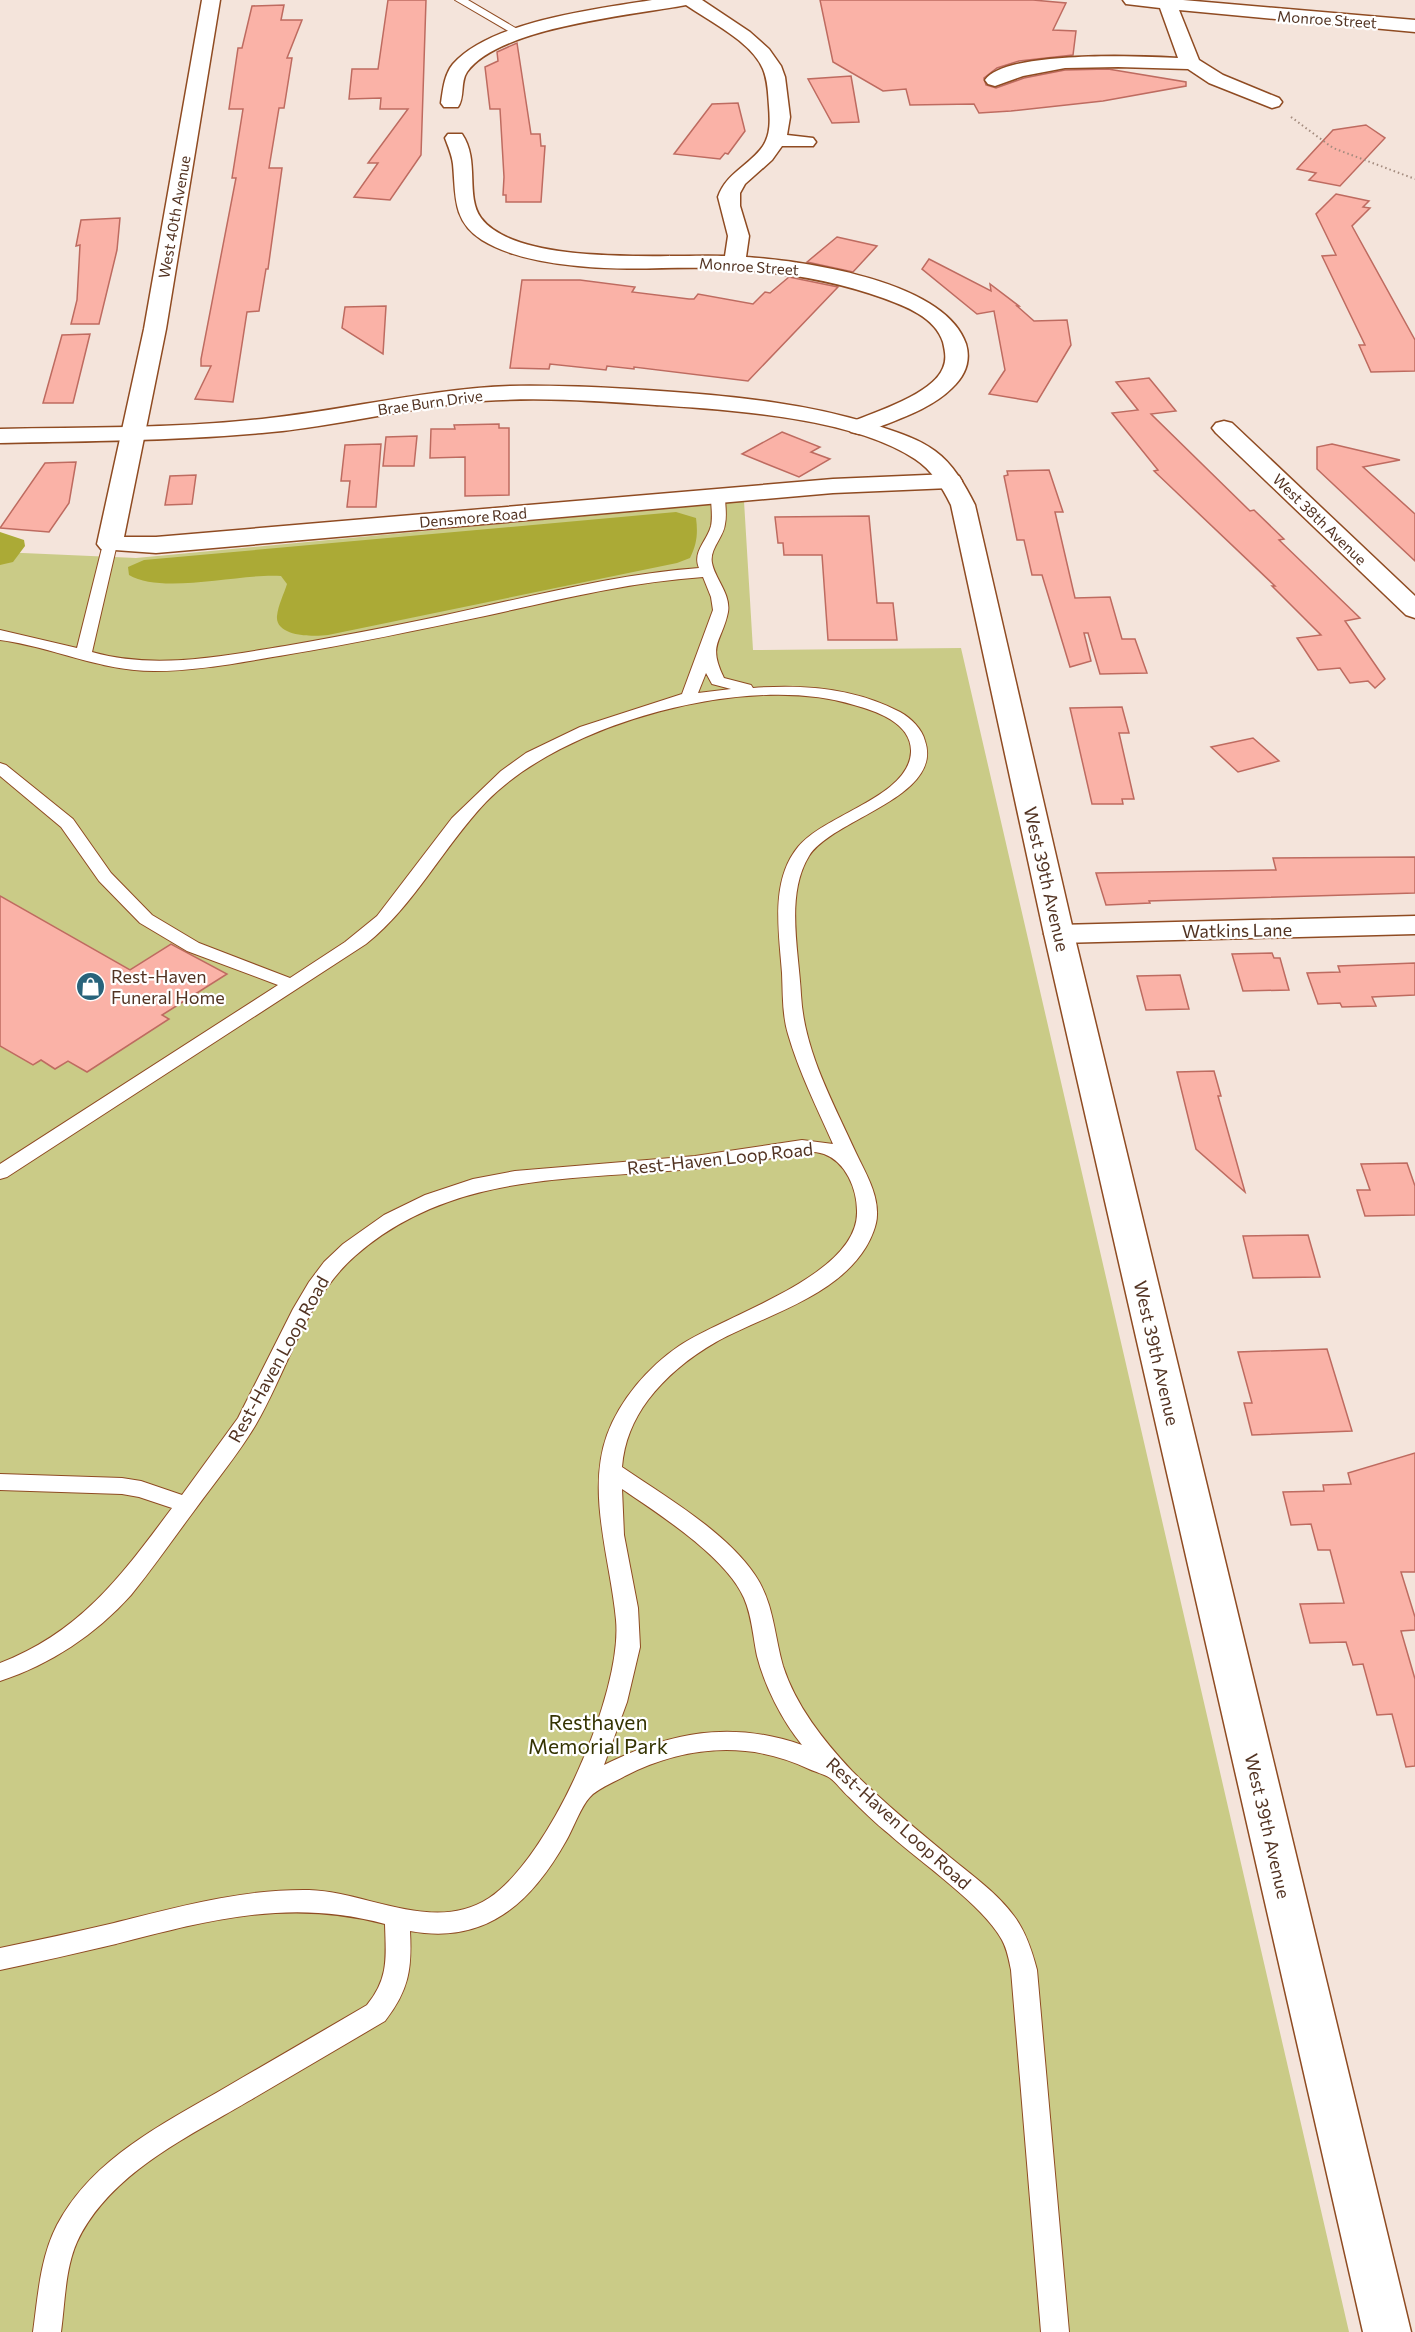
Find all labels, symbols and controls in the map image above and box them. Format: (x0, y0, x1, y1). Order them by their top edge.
street label: Monroe Street (1277, 7, 1377, 31)
street label: West 40th Avenue (154, 154, 194, 280)
street label: Monroe Street (699, 254, 799, 278)
street label: Brae Burn Drive (376, 386, 484, 418)
street label: West 38th Avenue (1269, 470, 1371, 568)
street label: Densmore Road (418, 503, 528, 531)
street label: West 39th Avenue (1020, 804, 1074, 954)
street label: Watkins Lane (1182, 918, 1292, 942)
place label: Rest-Haven Funeral Home (111, 965, 225, 1008)
shop icon: Rest-Haven Funeral Home (74, 970, 106, 1002)
street label: Rest-Haven Loop Road (626, 1137, 814, 1179)
street label: Rest-Haven Loop Road (223, 1272, 333, 1446)
street label: West 39th Avenue (1130, 1278, 1184, 1428)
park label: Resthaven Memorial Park (528, 1709, 668, 1758)
street label: West 39th Avenue (1241, 1751, 1295, 1901)
street label: Rest-Haven Loop Road (822, 1752, 976, 1894)

